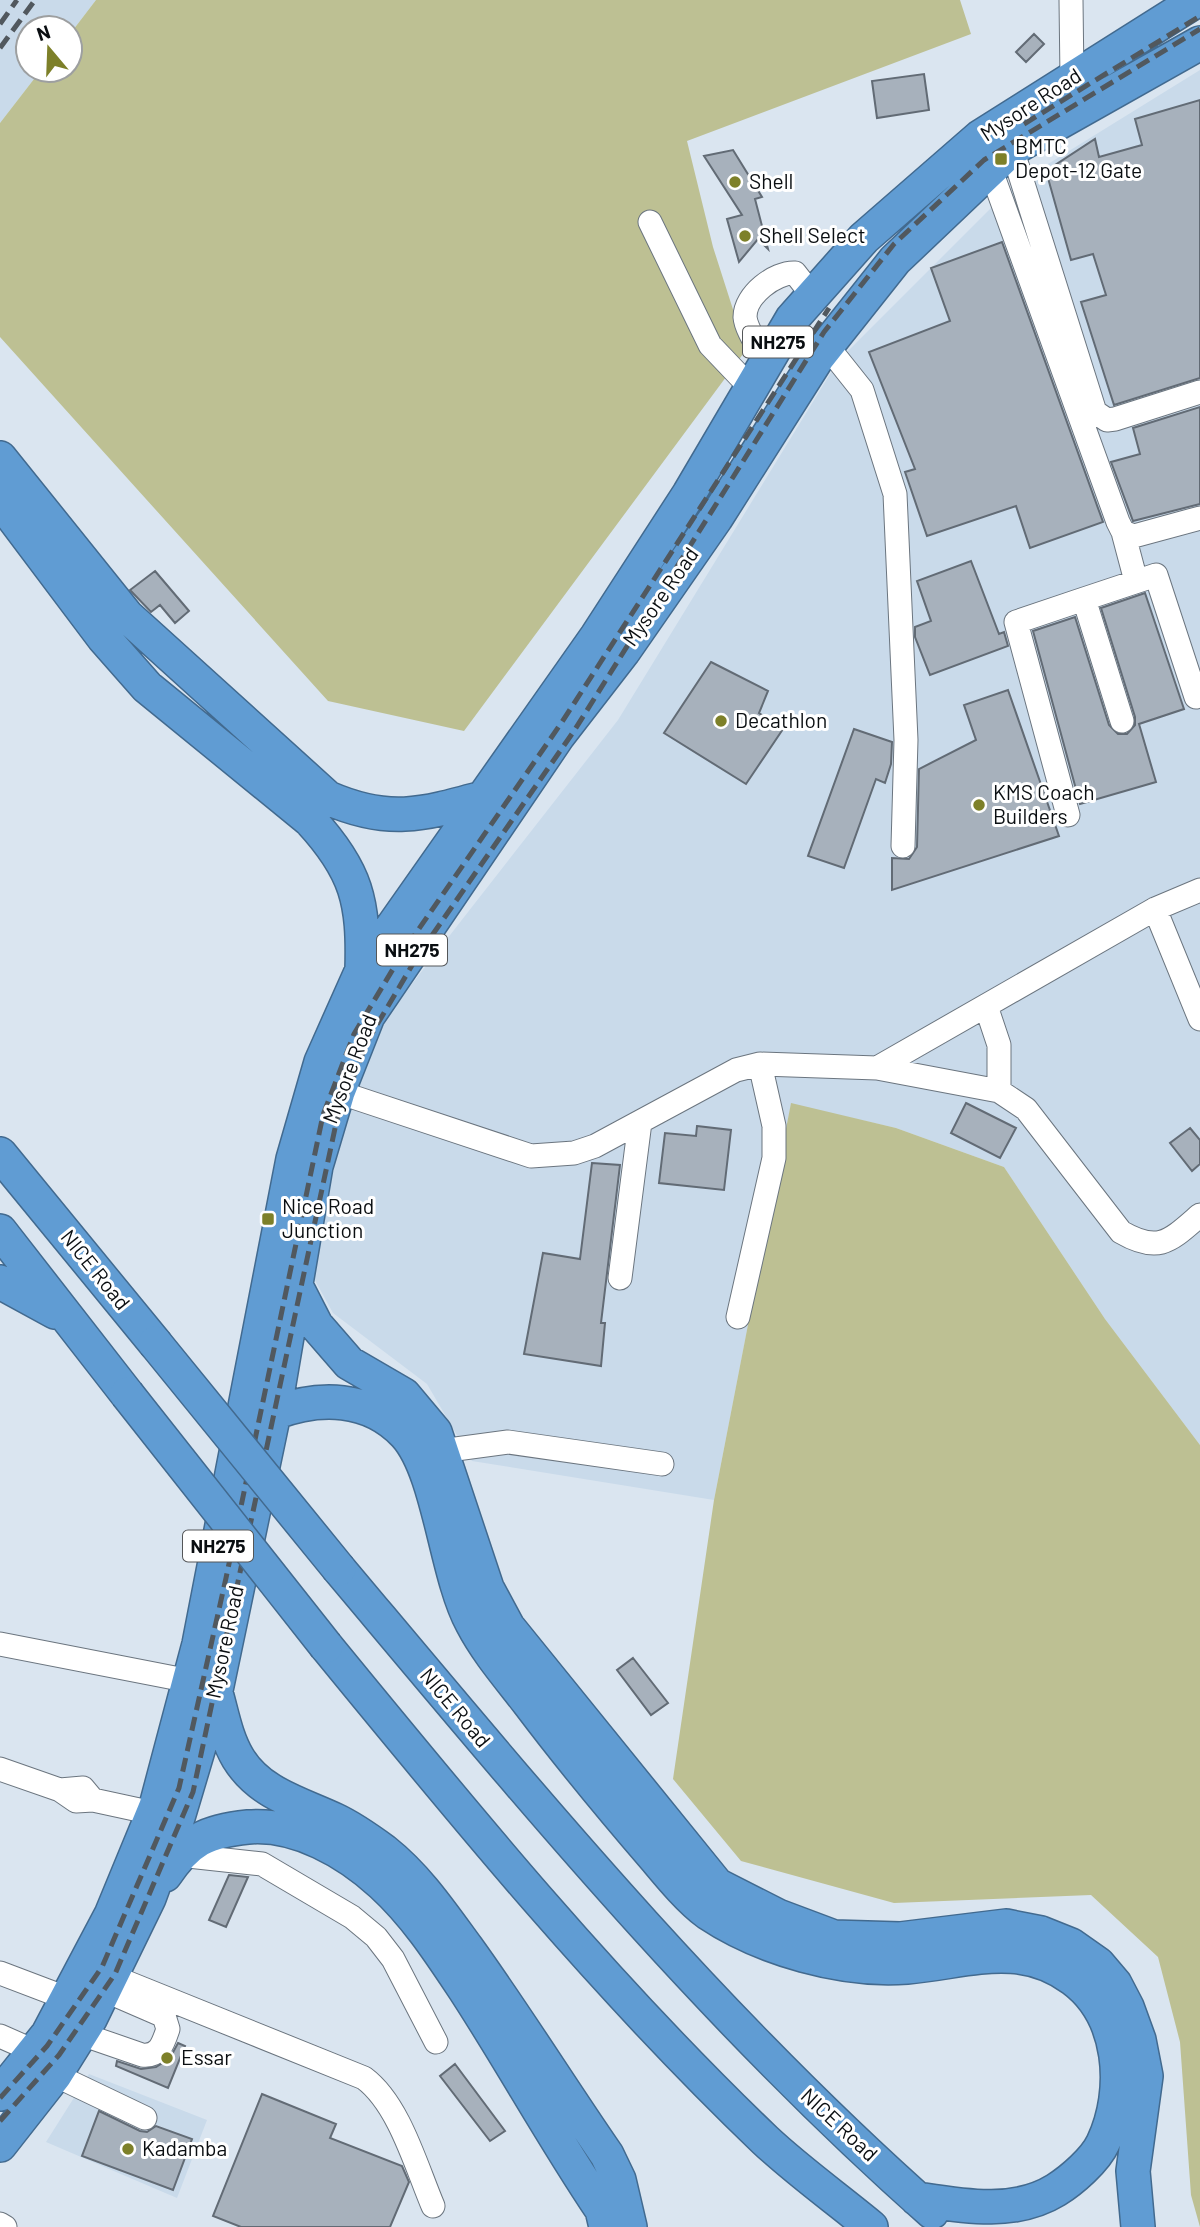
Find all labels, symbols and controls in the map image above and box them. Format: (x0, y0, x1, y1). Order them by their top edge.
north arrow (14, 14, 84, 84)
text: N (34, 20, 53, 45)
street label: Mysore Road (975, 62, 1085, 146)
place label: BMTC Depot-12 Gate (1015, 133, 1142, 182)
marker: BMTC Depot-12 Gate (993, 151, 1009, 167)
place label: Shell (749, 168, 793, 193)
marker: Shell (727, 174, 743, 190)
place label: Shell Select (759, 222, 866, 247)
marker: Shell Select (737, 228, 753, 244)
road number: NH275 (743, 326, 813, 358)
street label: Mysore Road (617, 542, 703, 650)
place label: Decathlon (735, 707, 827, 732)
marker: Decathlon (713, 713, 729, 729)
place label: KMS Coach Builders (993, 779, 1094, 828)
marker: KMS Coach Builders (971, 797, 987, 813)
road number: NH275 (377, 934, 447, 966)
street label: Mysore Road (316, 1010, 381, 1127)
place label: Nice Road Junction (282, 1193, 374, 1242)
marker: Nice Road Junction (260, 1211, 276, 1227)
street label: NICE Road (56, 1224, 136, 1314)
road number: NH275 (183, 1530, 253, 1562)
street label: Mysore Road (199, 1583, 248, 1701)
street label: NICE Road (416, 1662, 496, 1752)
place label: Essar (181, 2044, 232, 2069)
marker: Essar (159, 2050, 175, 2066)
street label: NICE Road (796, 2082, 884, 2166)
place label: Kadamba (142, 2135, 227, 2160)
marker: Kadamba (120, 2141, 136, 2157)

